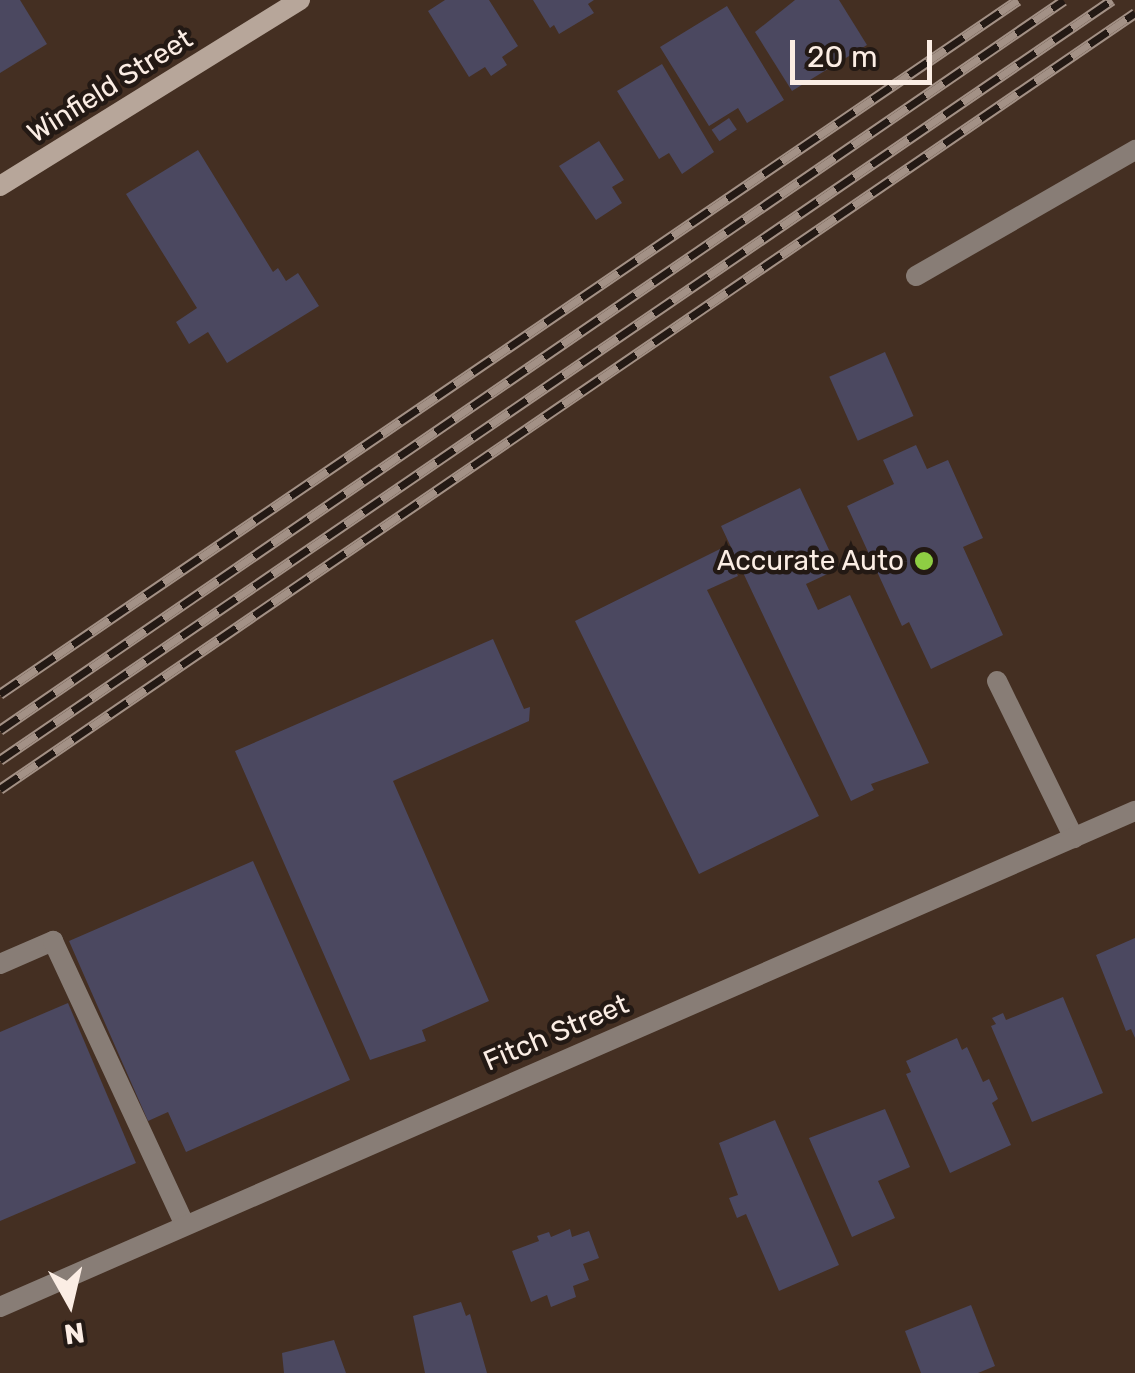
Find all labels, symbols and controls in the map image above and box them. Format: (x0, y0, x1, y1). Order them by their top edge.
scale bar (795, 20, 938, 82)
street label: Winfield Street (21, 22, 199, 150)
text: 20 m (807, 39, 878, 75)
place label: Accurate Auto (716, 544, 904, 578)
marker: Accurate Auto (913, 550, 935, 572)
street label: Fitch Street (478, 987, 634, 1079)
north arrow (20, 1253, 120, 1353)
text: N (62, 1315, 87, 1351)

